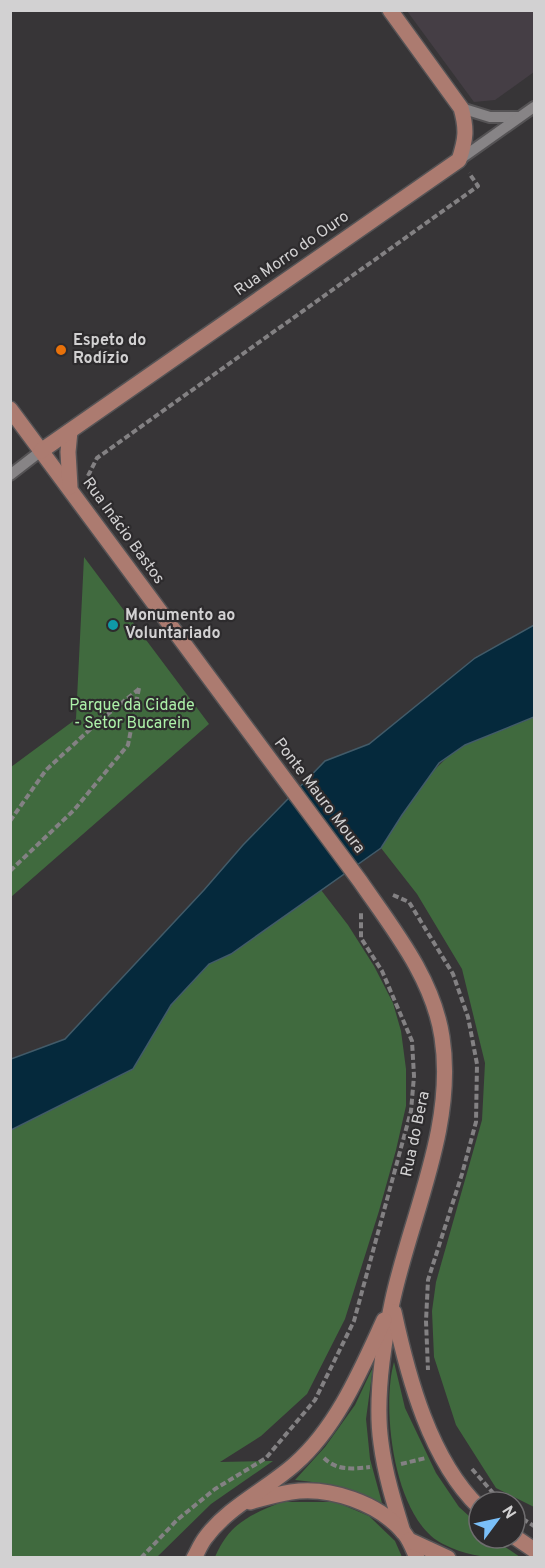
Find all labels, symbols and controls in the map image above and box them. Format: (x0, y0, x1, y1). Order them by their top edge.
street label: Rua Morro do Ouro (231, 207, 353, 301)
place label: Espeto do Rodízio (73, 331, 146, 369)
marker: Espeto do Rodízio (54, 343, 68, 357)
street label: Rua Inácio Bastos (78, 474, 168, 588)
place label: Monumento ao Voluntariado (125, 606, 235, 644)
marker: Monumento ao Voluntariado (106, 618, 120, 632)
park label: Parque da Cidade - Setor Bucarein (69, 696, 195, 734)
street label: Ponte Mauro Moura (269, 734, 369, 858)
street label: Rua do Bera (397, 1089, 435, 1179)
north arrow (467, 1490, 527, 1550)
text: N (496, 1503, 519, 1523)

